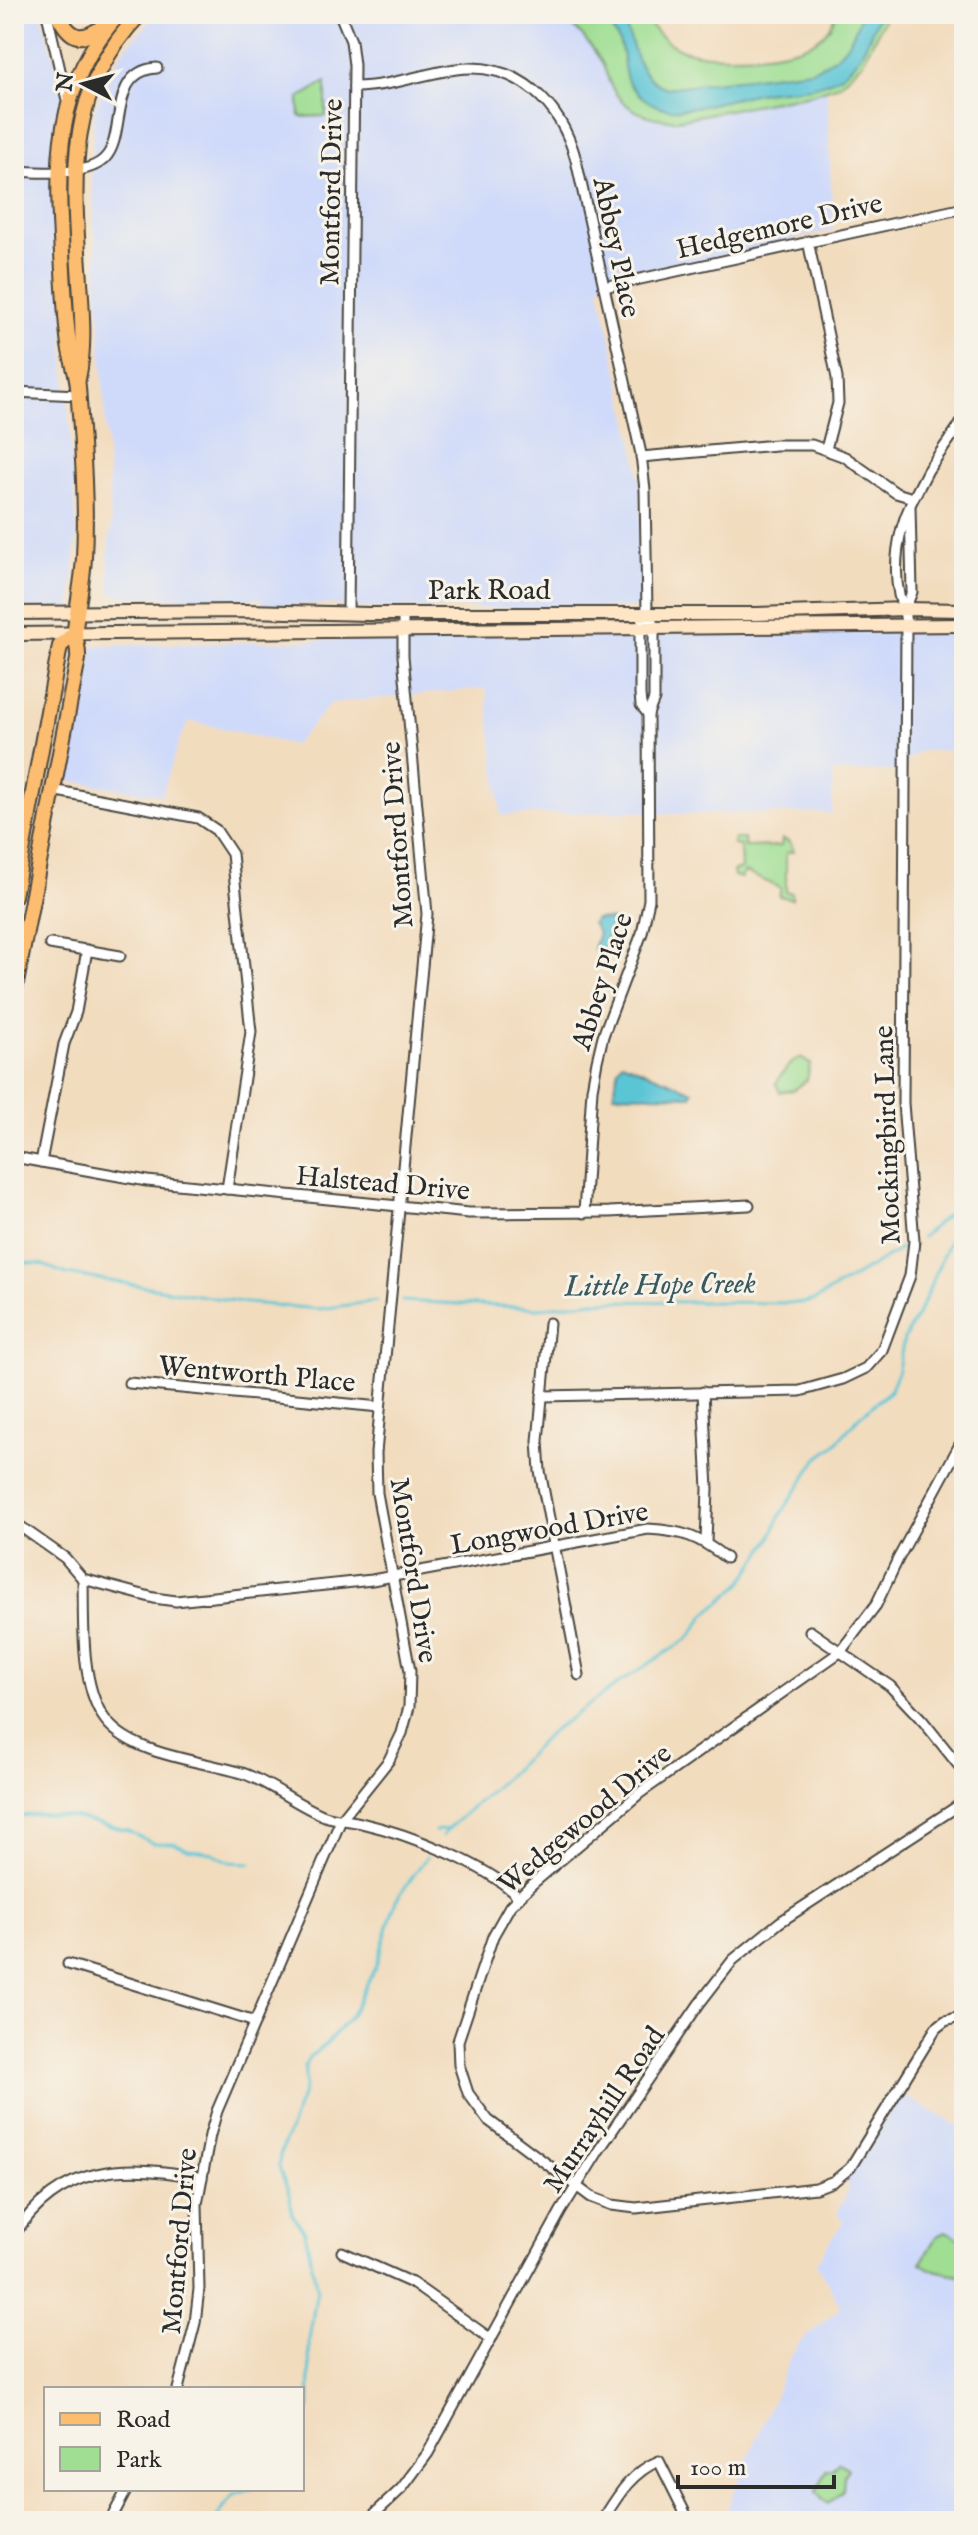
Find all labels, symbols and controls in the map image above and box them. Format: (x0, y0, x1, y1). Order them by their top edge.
north arrow (44, 44, 124, 124)
text: N (51, 71, 81, 94)
street label: Montford Drive (313, 98, 352, 286)
street label: Abbey Place (583, 173, 648, 321)
street label: Hedgemore Drive (673, 187, 886, 268)
street label: Park Road (428, 574, 550, 609)
street label: Montford Drive (375, 740, 422, 929)
street label: Abbey Place (564, 908, 642, 1056)
street label: Mockingbird Lane (867, 1025, 910, 1245)
street label: Halstead Drive (294, 1159, 471, 1210)
water label: Little Hope Creek (563, 1265, 756, 1307)
street label: Wentworth Place (157, 1349, 357, 1402)
street label: Montford Drive (381, 1475, 444, 1666)
street label: Longwood Drive (448, 1495, 651, 1564)
street label: Wedgewood Drive (492, 1737, 680, 1903)
street label: Murrayhill Road (536, 2020, 674, 2200)
street label: Montford Drive (155, 2146, 206, 2336)
legend (44, 2387, 304, 2491)
text: Road (116, 2405, 170, 2436)
scale bar (678, 2439, 834, 2489)
text: Park (116, 2445, 162, 2476)
text: 100 m (690, 2453, 746, 2484)

